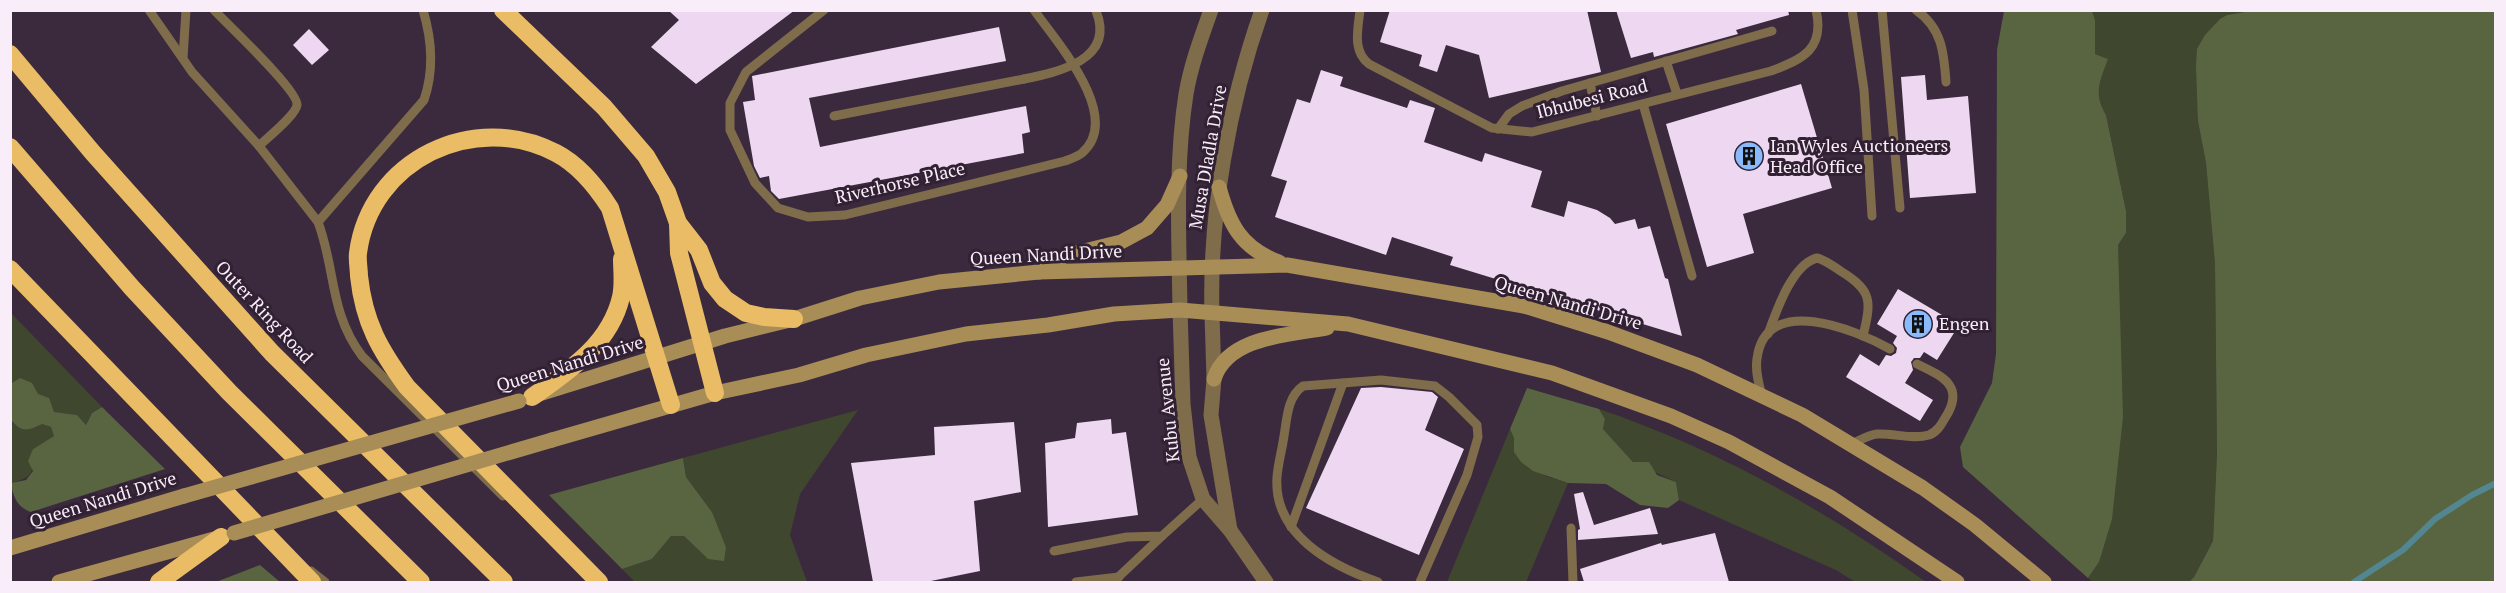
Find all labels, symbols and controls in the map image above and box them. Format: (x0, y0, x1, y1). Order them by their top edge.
street label: Ibhubesi Road (1534, 73, 1650, 123)
street label: Musa Dladla Drive (1182, 83, 1232, 231)
place label: Ian Wyles Auctioneers Head Office (1770, 133, 1948, 178)
building icon: Ian Wyles Auctioneers Head Office (1733, 140, 1765, 172)
street label: Riverhorse Place (832, 155, 967, 209)
street label: Queen Nandi Drive (969, 238, 1123, 270)
street label: Outer Ring Road (211, 255, 319, 368)
street label: Queen Nandi Drive (1492, 269, 1645, 335)
building icon: Engen (1902, 308, 1934, 340)
place label: Engen (1939, 311, 1990, 335)
street label: Queen Nandi Drive (493, 329, 646, 397)
street label: Kubu Avenue (1150, 357, 1184, 464)
street label: Queen Nandi Drive (26, 465, 179, 533)

